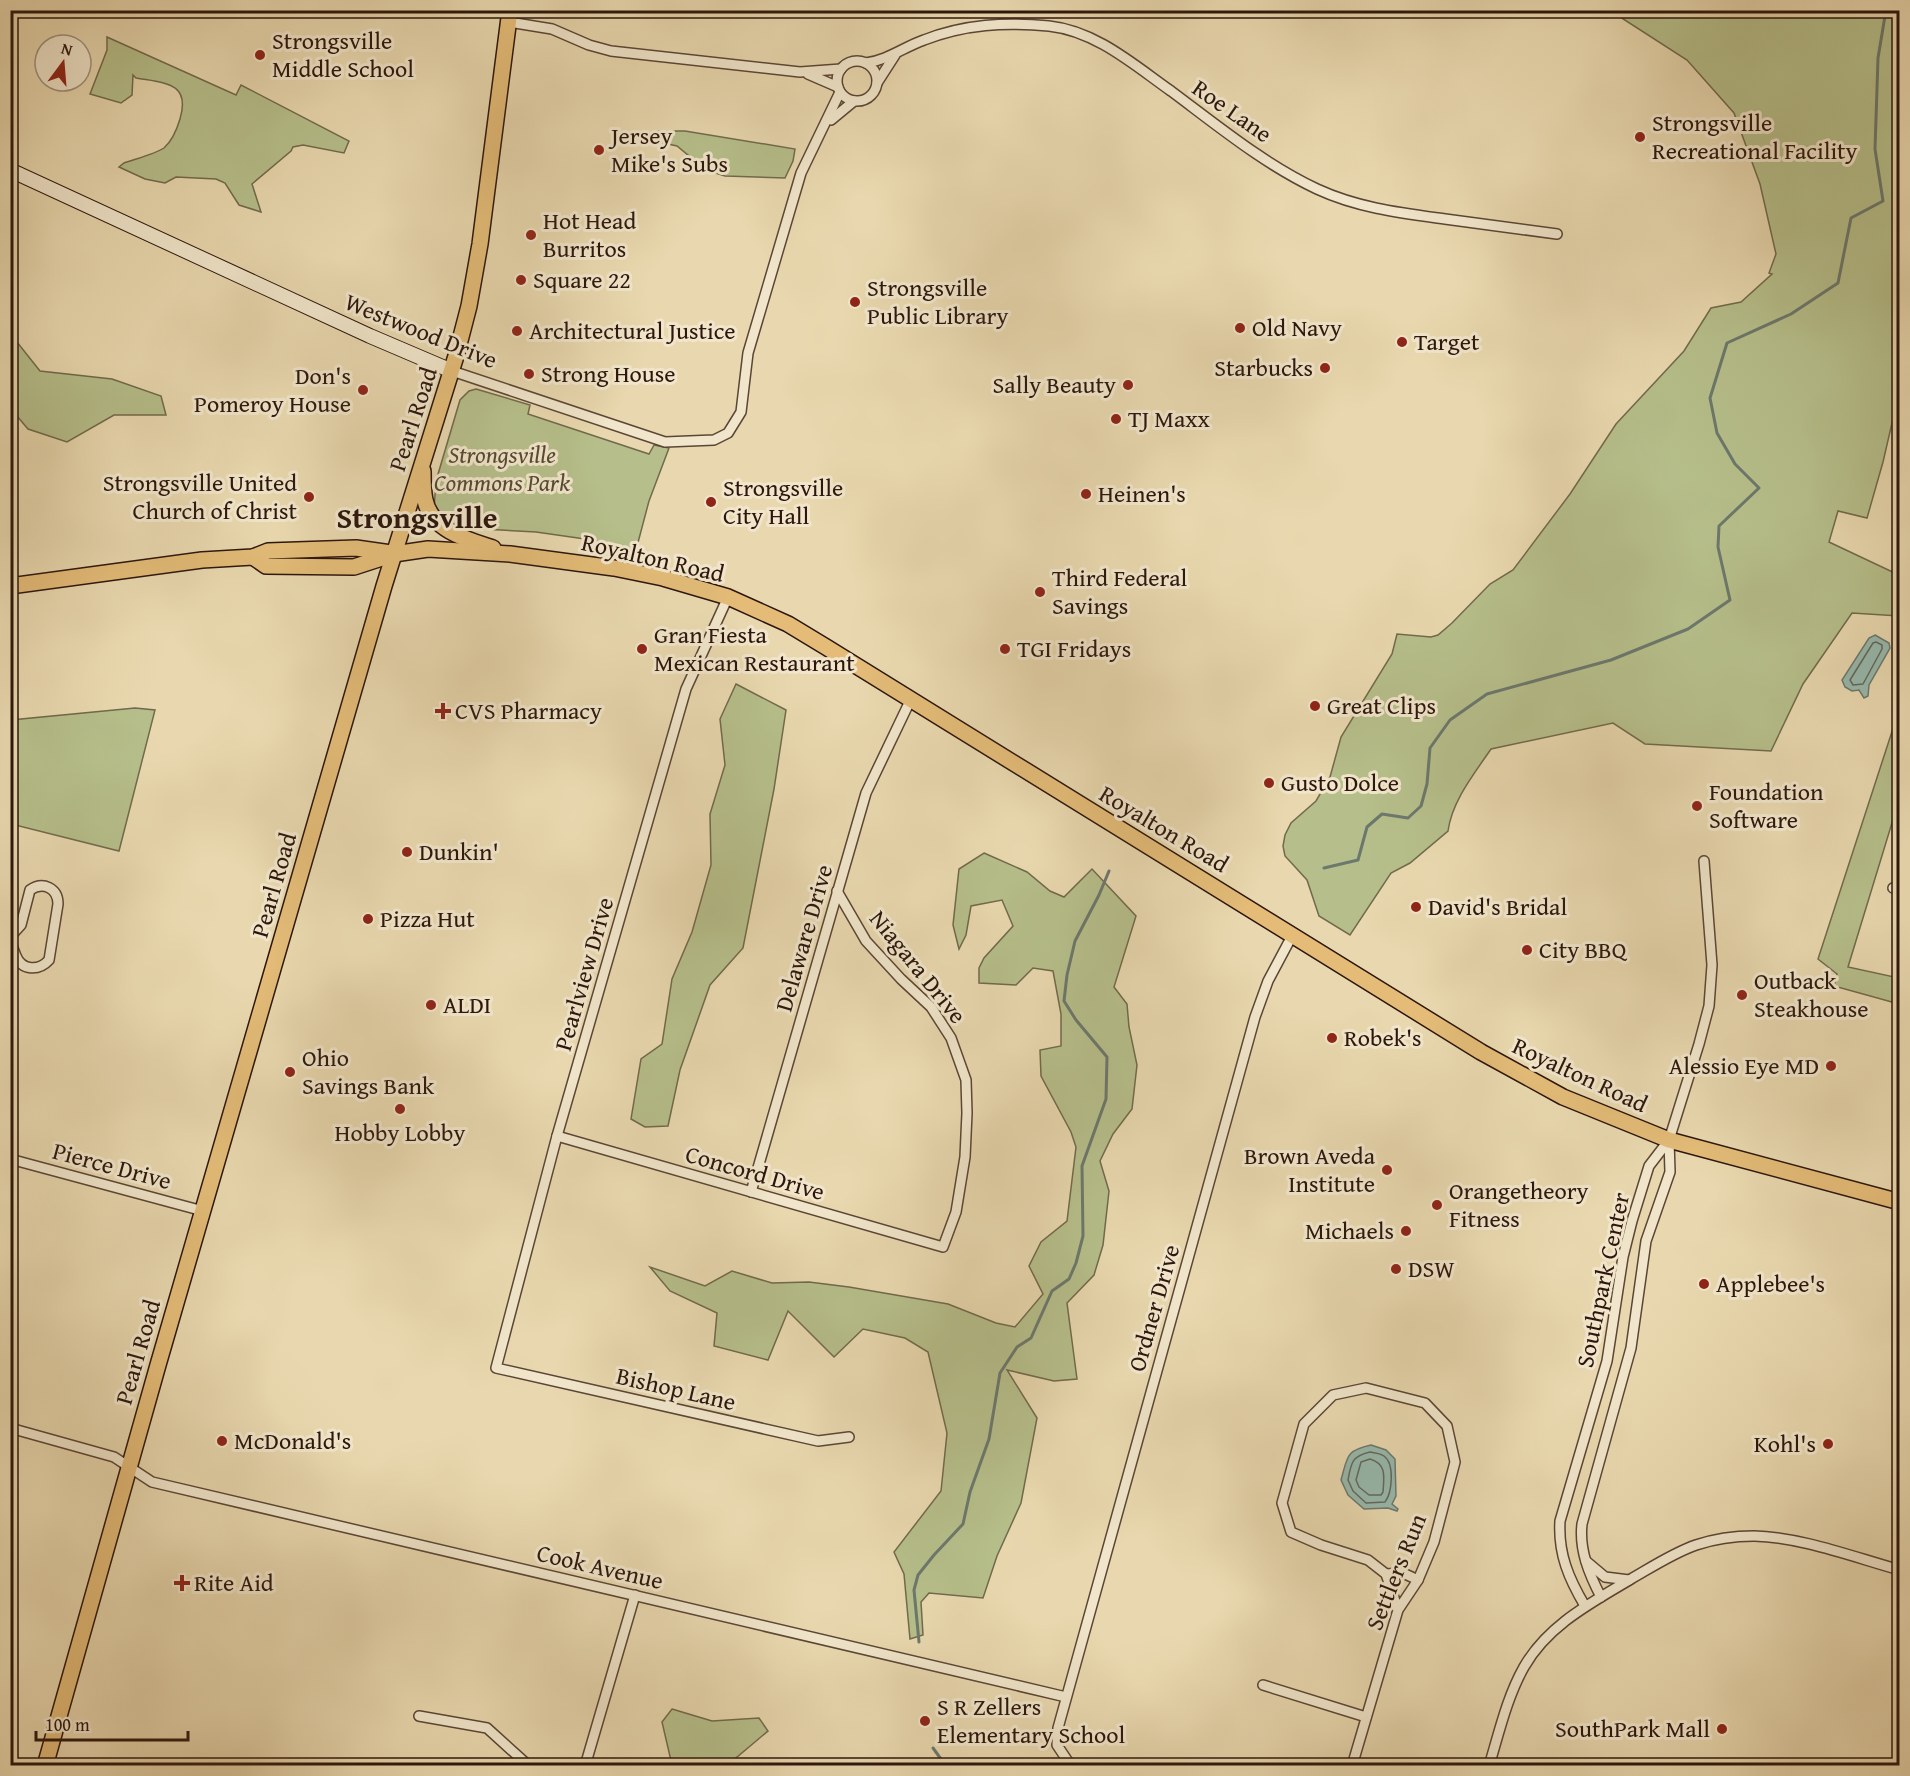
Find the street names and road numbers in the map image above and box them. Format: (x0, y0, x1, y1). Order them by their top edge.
street label: Roe Lane (1185, 70, 1279, 151)
street label: Westwood Drive (340, 284, 503, 377)
street label: Pearl Road (379, 362, 446, 475)
street label: Royalton Road (578, 524, 728, 591)
street label: Royalton Road (1093, 776, 1236, 881)
street label: Pearl Road (242, 828, 305, 941)
street label: Delaware Drive (766, 860, 841, 1016)
street label: Pearlview Drive (545, 893, 622, 1055)
street label: Niagara Drive (862, 902, 975, 1031)
street label: Royalton Road (1507, 1028, 1654, 1121)
street label: Pierce Drive (49, 1133, 175, 1198)
street label: Concord Drive (681, 1136, 829, 1209)
street label: Southpark Center (1567, 1189, 1638, 1371)
street label: Ordner Drive (1119, 1240, 1188, 1376)
street label: Pearl Road (106, 1295, 169, 1408)
street label: Bishop Lane (613, 1358, 739, 1419)
street label: Settlers Run (1356, 1508, 1435, 1635)
street label: Cook Avenue (533, 1535, 667, 1598)

